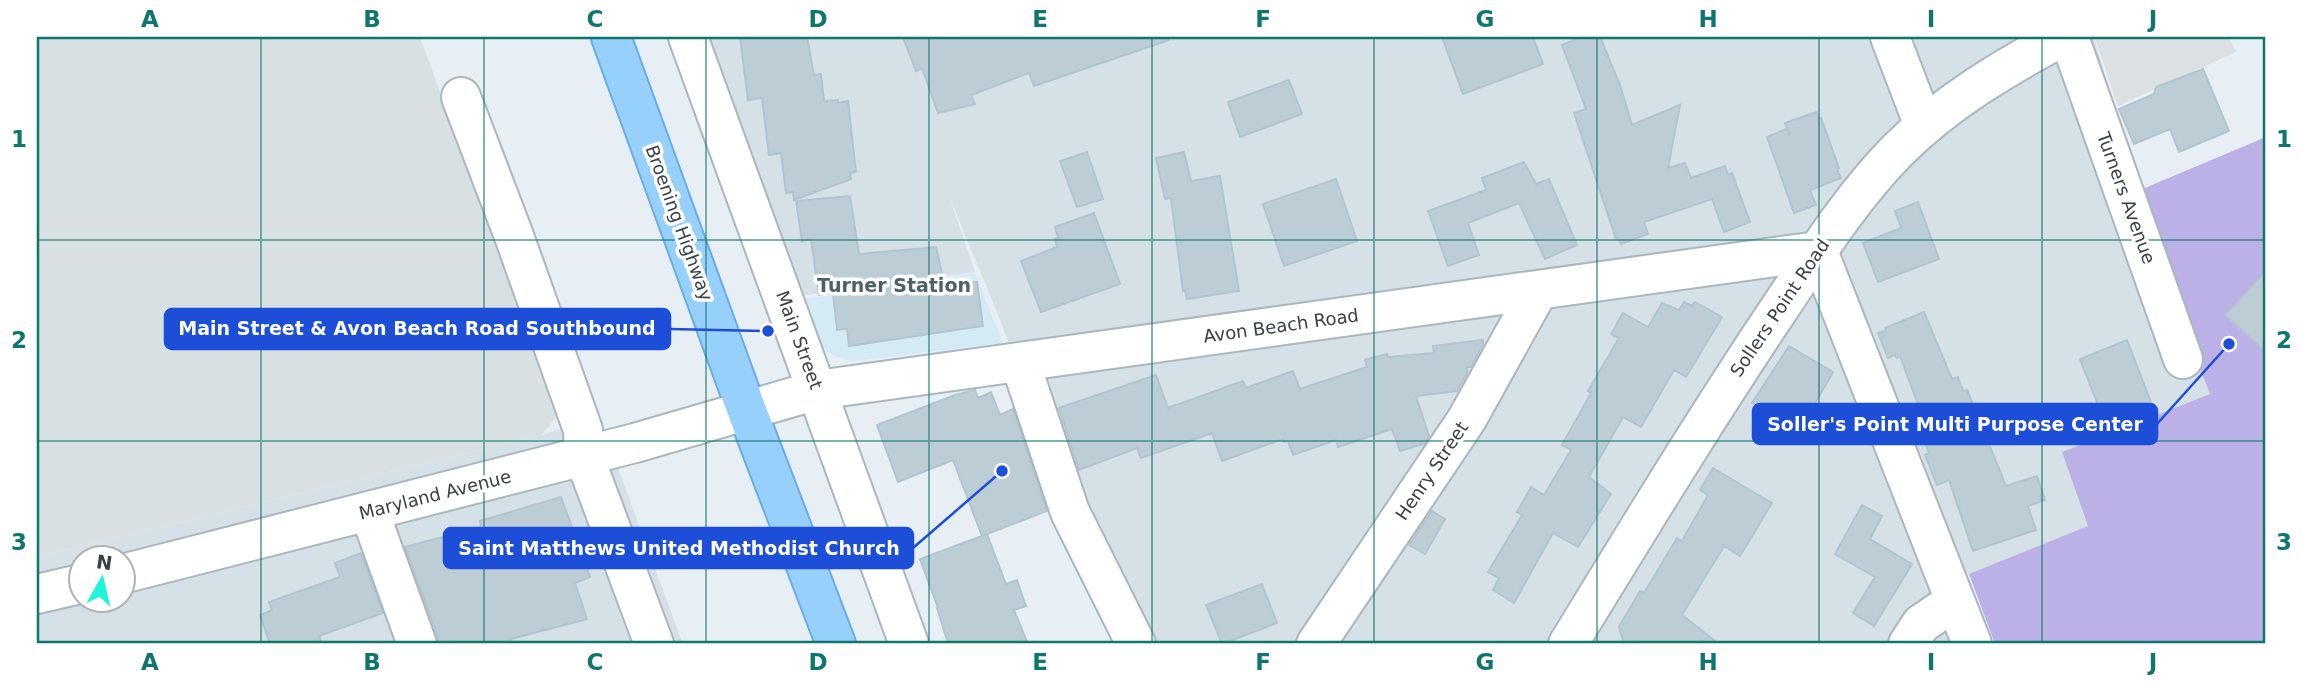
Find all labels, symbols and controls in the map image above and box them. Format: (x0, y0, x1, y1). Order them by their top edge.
text: A (141, 6, 159, 32)
text: B (363, 6, 381, 32)
text: C (587, 6, 603, 32)
text: D (808, 6, 828, 32)
text: E (1032, 6, 1048, 32)
text: F (1255, 6, 1271, 32)
text: G (1476, 6, 1494, 32)
text: H (1698, 6, 1718, 32)
text: I (1927, 6, 1935, 32)
text: J (2147, 6, 2157, 32)
text: 1 (11, 126, 27, 152)
text: 1 (2276, 126, 2292, 152)
street label: Turners Avenue (2093, 128, 2160, 267)
street label: Broening Highway (642, 142, 718, 304)
street label: Sollers Point Road (1726, 235, 1833, 381)
district label: Turner Station (817, 274, 971, 296)
street label: Main Street (772, 288, 827, 392)
street label: Avon Beach Road (1202, 304, 1360, 347)
callout: Main Street & Avon Beach Road Southbound (165, 309, 670, 349)
text: Main Street & Avon Beach Road Southbound (178, 317, 656, 339)
text: 2 (11, 327, 27, 353)
text: 2 (2276, 327, 2292, 353)
callout: Soller's Point Multi Purpose Center (1753, 404, 2157, 444)
text: Soller's Point Multi Purpose Center (1767, 413, 2143, 435)
street label: Henry Street (1391, 417, 1472, 524)
street label: Maryland Avenue (357, 465, 513, 524)
callout: Saint Matthews United Methodist Church (444, 528, 913, 568)
text: 3 (11, 529, 27, 555)
text: 3 (2276, 529, 2292, 555)
text: Saint Matthews United Methodist Church (458, 537, 900, 559)
north arrow (66, 544, 136, 614)
text: N (95, 550, 114, 574)
text: A (141, 649, 159, 675)
text: B (363, 649, 381, 675)
text: C (587, 649, 603, 675)
text: D (808, 649, 828, 675)
text: E (1032, 649, 1048, 675)
text: F (1255, 649, 1271, 675)
text: G (1476, 649, 1494, 675)
text: H (1698, 649, 1718, 675)
text: I (1927, 649, 1935, 675)
text: J (2147, 649, 2157, 675)

